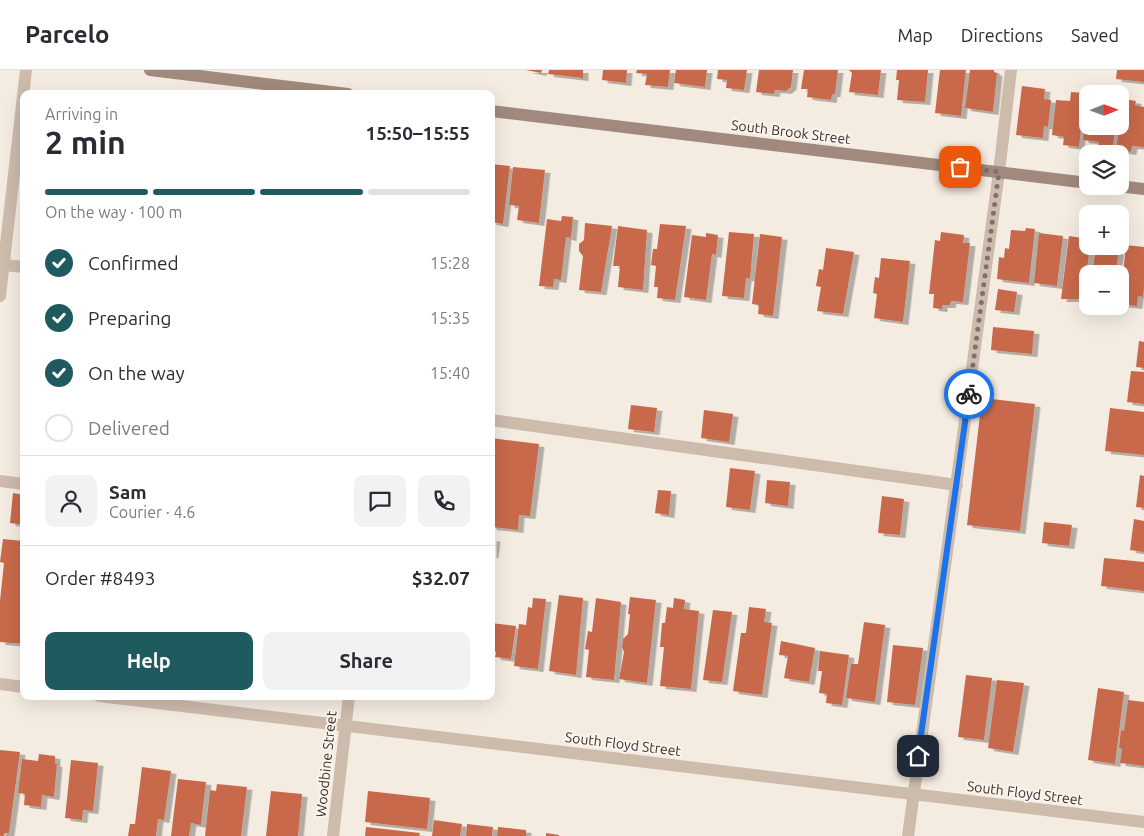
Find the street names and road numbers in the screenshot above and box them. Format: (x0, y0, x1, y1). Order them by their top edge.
street label: South Brook Street (730, 117, 852, 147)
street label: Woodbine Street (312, 710, 340, 818)
street label: South Floyd Street (564, 729, 682, 759)
street label: South Floyd Street (966, 778, 1084, 808)

